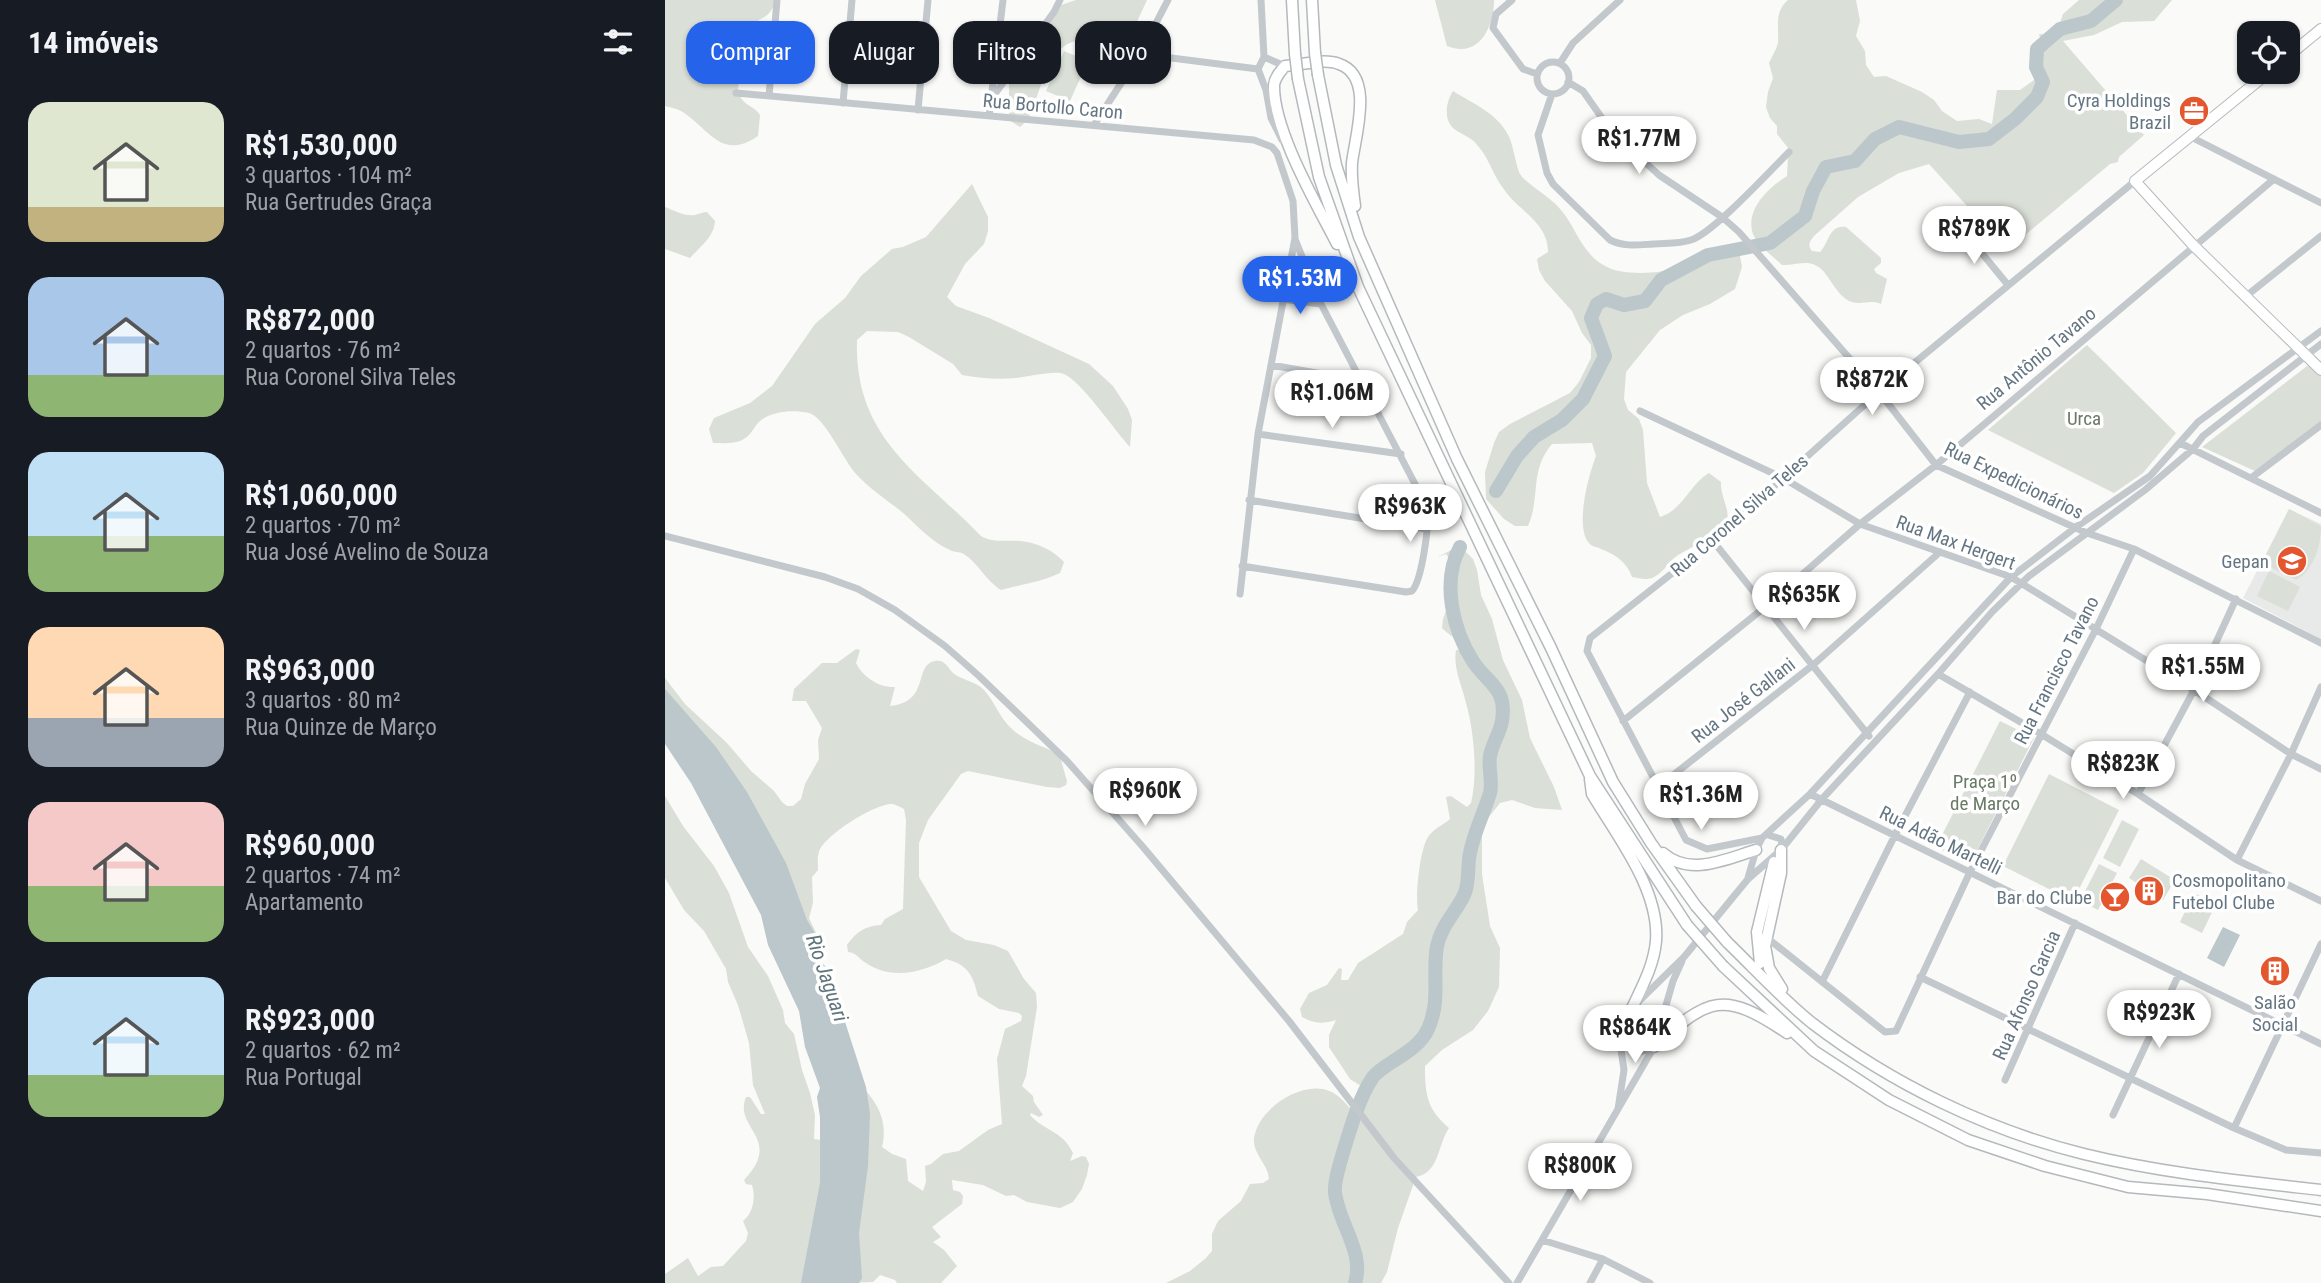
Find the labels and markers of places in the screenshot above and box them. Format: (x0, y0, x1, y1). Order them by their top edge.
place label: Cyra Holdings Brazil (2067, 89, 2171, 134)
office icon: Cyra Holdings Brazil (2177, 94, 2211, 128)
pin: R$1.77M (1574, 116, 1704, 176)
pin: R$789K (1917, 206, 2031, 266)
pin: R$1.53M (1235, 256, 1365, 316)
pin: R$872K (1815, 358, 1929, 417)
pin: R$1.06M (1267, 370, 1397, 430)
pin: R$963K (1353, 484, 1467, 544)
school or university icon: Gepan (2275, 544, 2309, 578)
place label: Gepan (2221, 550, 2269, 573)
pin: R$635K (1747, 572, 1861, 632)
pin: R$1.55M (2138, 644, 2268, 704)
pin: R$823K (2066, 742, 2180, 801)
pin: R$960K (1088, 768, 1202, 828)
pin: R$1.36M (1636, 772, 1766, 832)
place label: Cosmopolitano Futebol Clube (2172, 869, 2286, 914)
building icon: Cosmopolitano Futebol Clube (2132, 874, 2166, 908)
bar icon: Bar do Clube (2098, 880, 2132, 914)
place label: Bar do Clube (1996, 886, 2092, 909)
building icon: Salão Social (2258, 954, 2292, 988)
pin: R$923K (2102, 990, 2216, 1050)
place label: Salão Social (2252, 991, 2298, 1036)
pin: R$864K (1578, 1006, 1692, 1065)
pin: R$800K (1523, 1144, 1637, 1203)

